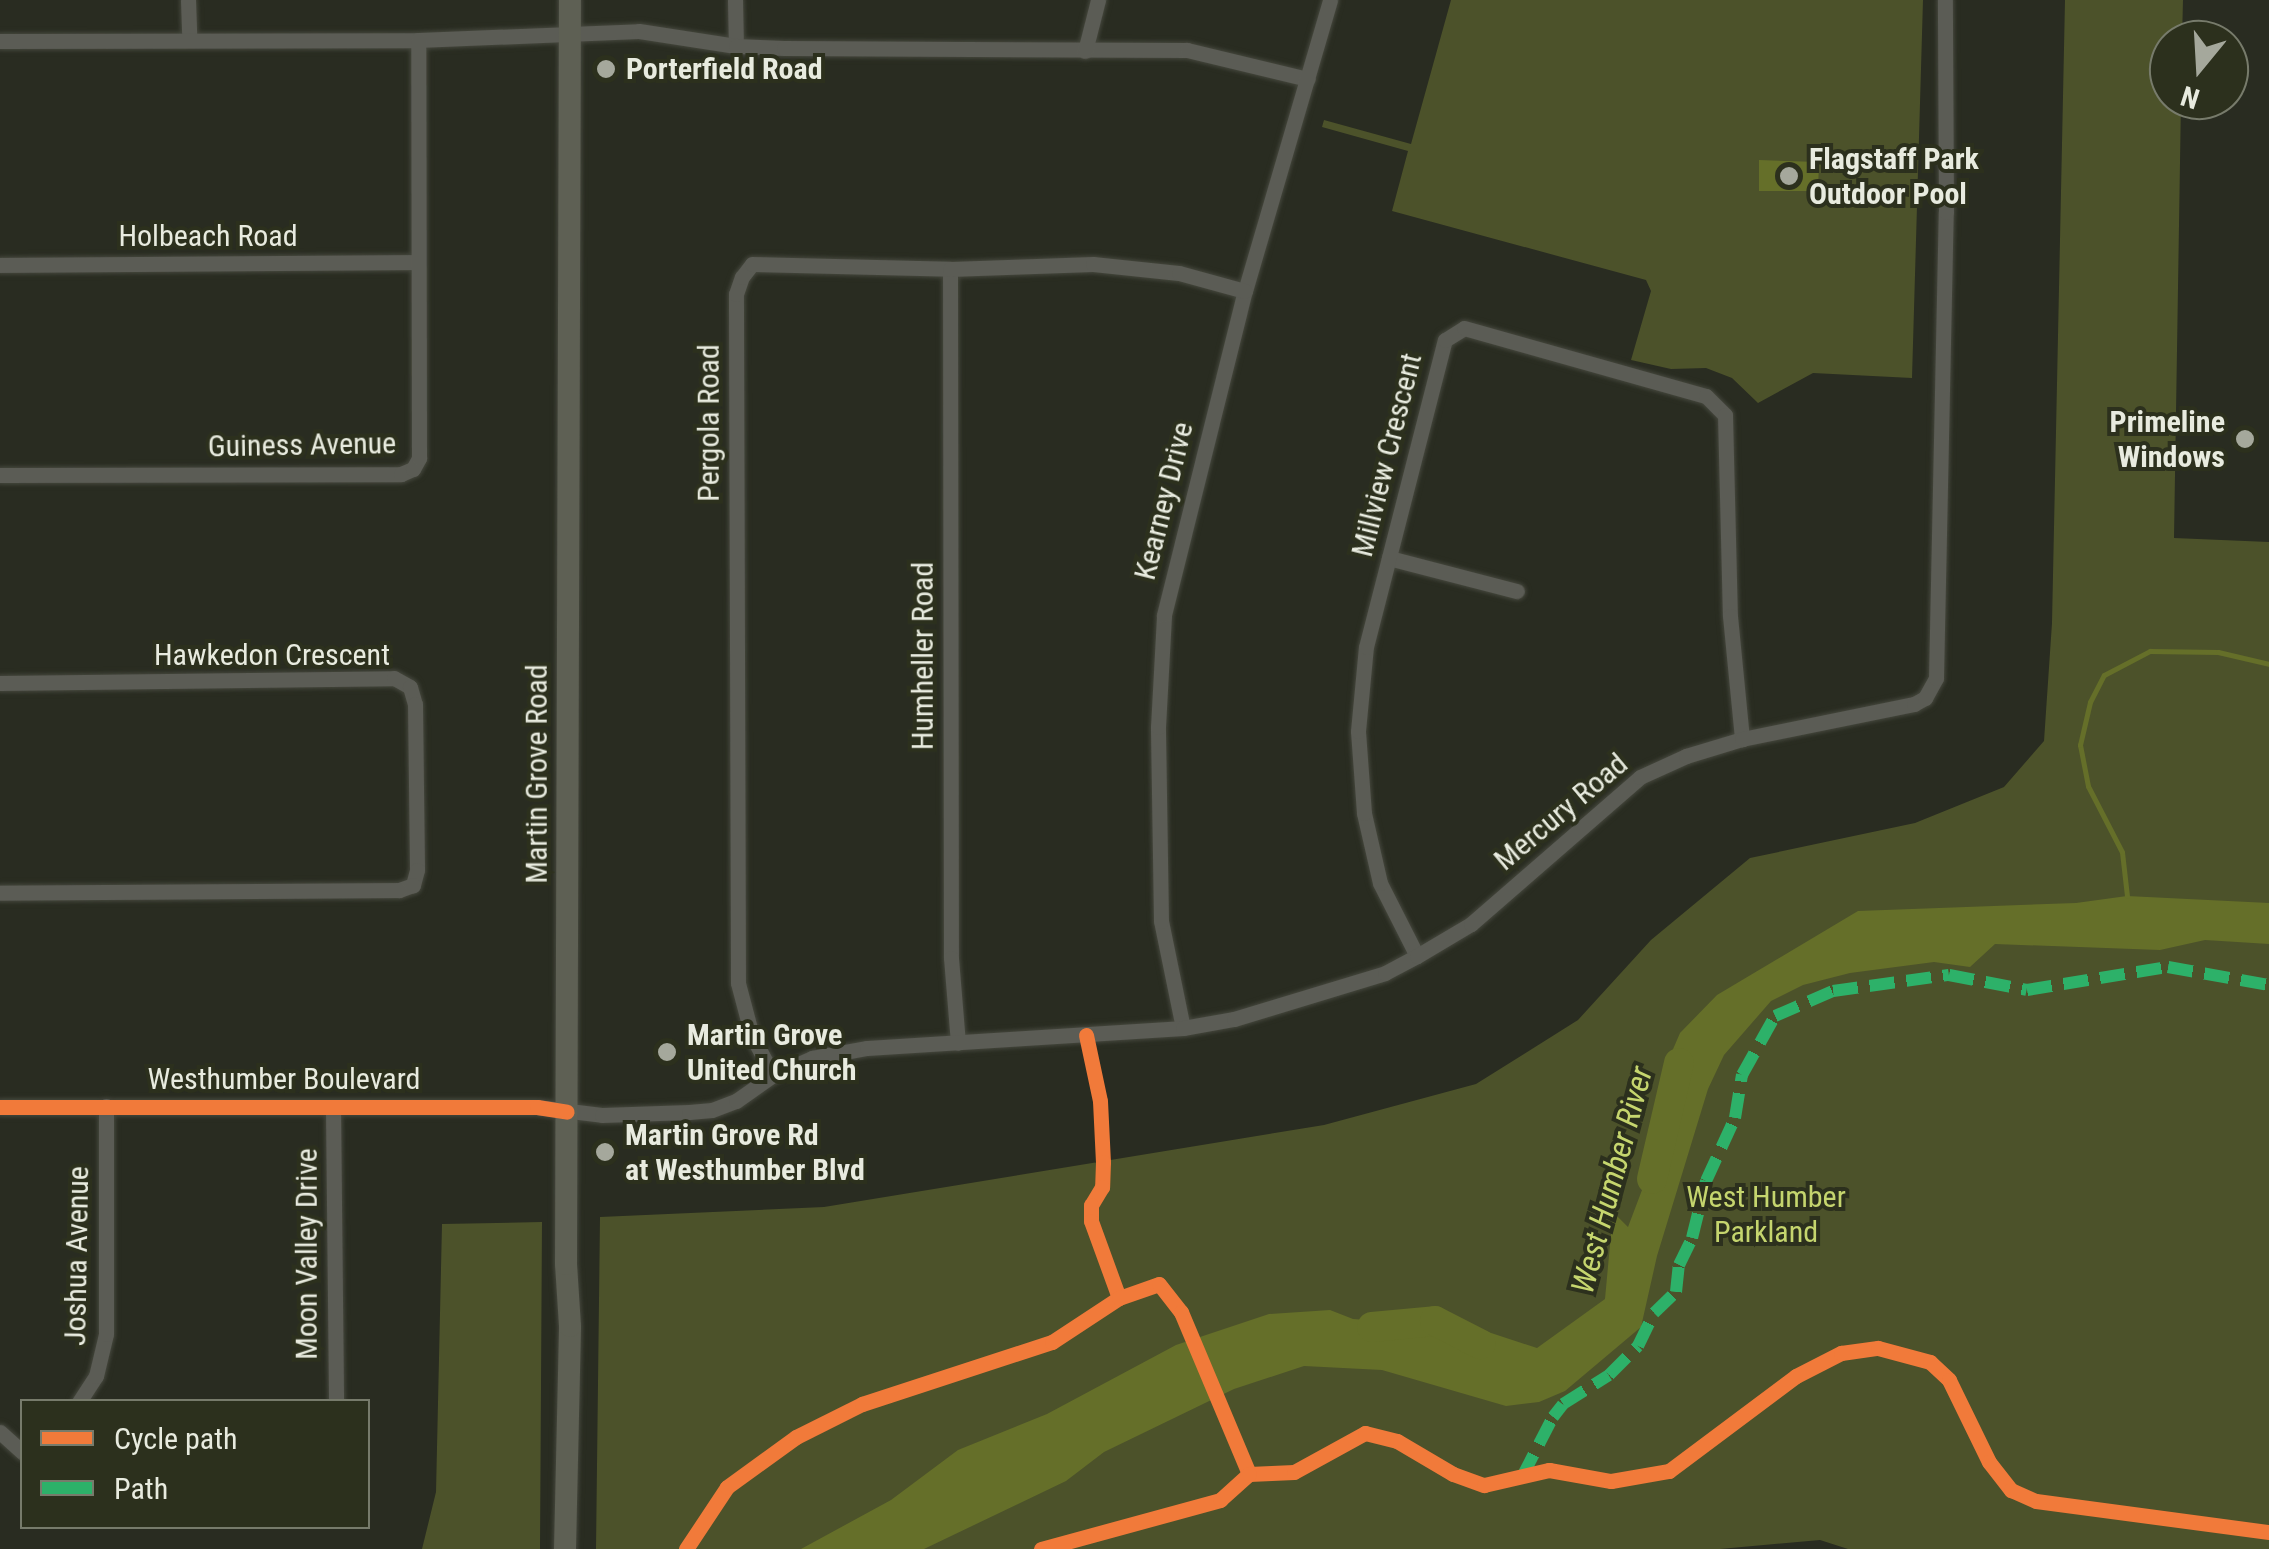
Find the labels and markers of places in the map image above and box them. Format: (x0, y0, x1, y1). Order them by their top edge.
place label: Porterfield Road (626, 51, 823, 87)
marker: Porterfield Road (595, 58, 617, 80)
place label: Flagstaff Park Outdoor Pool (1809, 141, 1979, 212)
marker: Flagstaff Park Outdoor Pool (1778, 165, 1800, 187)
place label: Primeline Windows (2110, 404, 2225, 474)
marker: Primeline Windows (2234, 428, 2256, 450)
place label: Martin Grove United Church (687, 1017, 857, 1088)
marker: Martin Grove United Church (656, 1041, 678, 1063)
place label: Martin Grove Rd at Westhumber Blvd (625, 1117, 865, 1188)
marker: Martin Grove Rd at Westhumber Blvd (594, 1141, 616, 1163)

